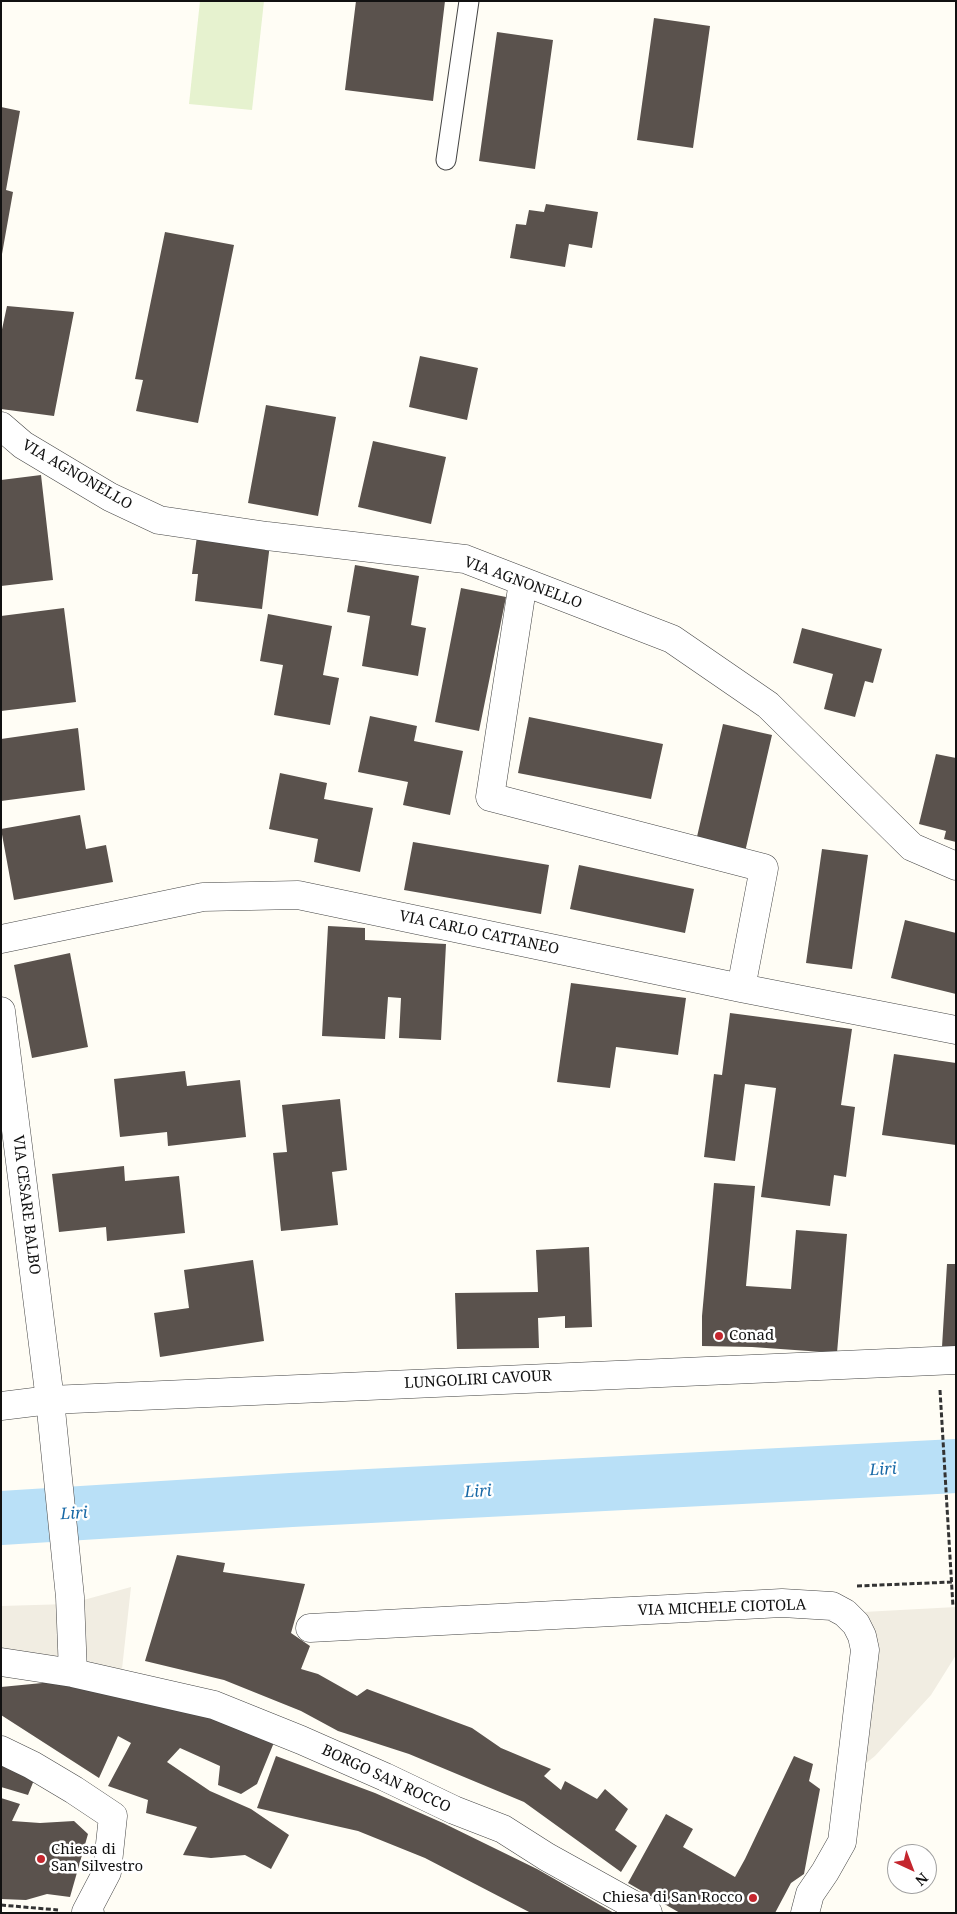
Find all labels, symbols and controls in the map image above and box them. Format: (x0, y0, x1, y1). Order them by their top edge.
street label: VIA AGNONELLO (19, 436, 135, 514)
street label: VIA AGNONELLO (462, 553, 584, 613)
street label: VIA CARLO CATTANEO (397, 907, 561, 959)
street label: VIA CESARE BALBO (9, 1134, 43, 1276)
place label: Conad (729, 1327, 774, 1345)
marker: Conad (713, 1330, 725, 1342)
street label: LUNGOLIRI CAVOUR (404, 1367, 552, 1393)
water label: Liri (869, 1460, 897, 1480)
water label: Liri (464, 1482, 492, 1502)
water label: Liri (60, 1504, 88, 1524)
street label: VIA MICHELE CIOTOLA (638, 1596, 806, 1620)
street label: BORGO SAN ROCCO (319, 1741, 453, 1817)
place label: Chiesa di San Silvestro (51, 1841, 143, 1876)
north arrow (887, 1844, 937, 1894)
marker: Chiesa di San Silvestro (35, 1853, 47, 1865)
text: N (911, 1869, 932, 1890)
place label: Chiesa di San Rocco (602, 1889, 743, 1907)
marker: Chiesa di San Rocco (747, 1892, 759, 1904)

